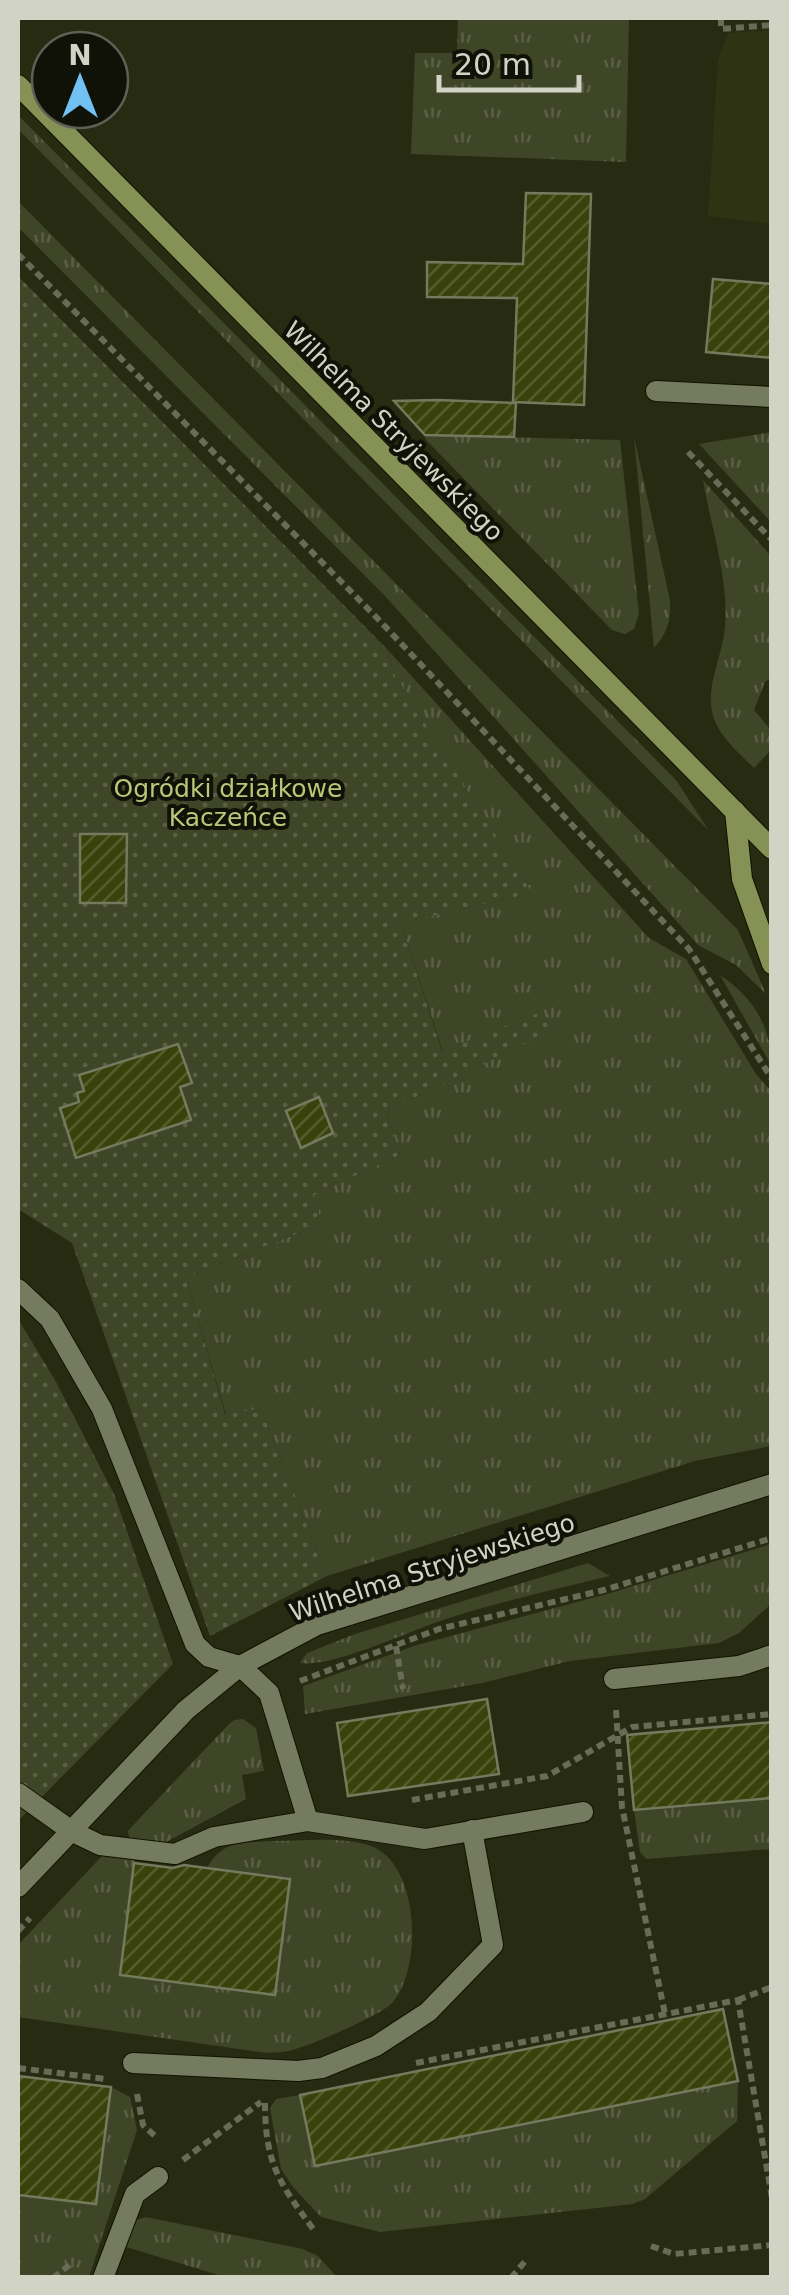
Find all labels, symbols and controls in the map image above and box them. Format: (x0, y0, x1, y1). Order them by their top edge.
north arrow (30, 30, 130, 130)
scale bar (439, 30, 579, 92)
text: N (68, 39, 92, 72)
text: 20 m (454, 47, 531, 82)
street label: Wilhelma Stryjewskiego (278, 316, 509, 547)
park label: Ogródki działkowe Kaczeńce (114, 774, 342, 832)
street label: Wilhelma Stryjewskiego (286, 1508, 579, 1627)

